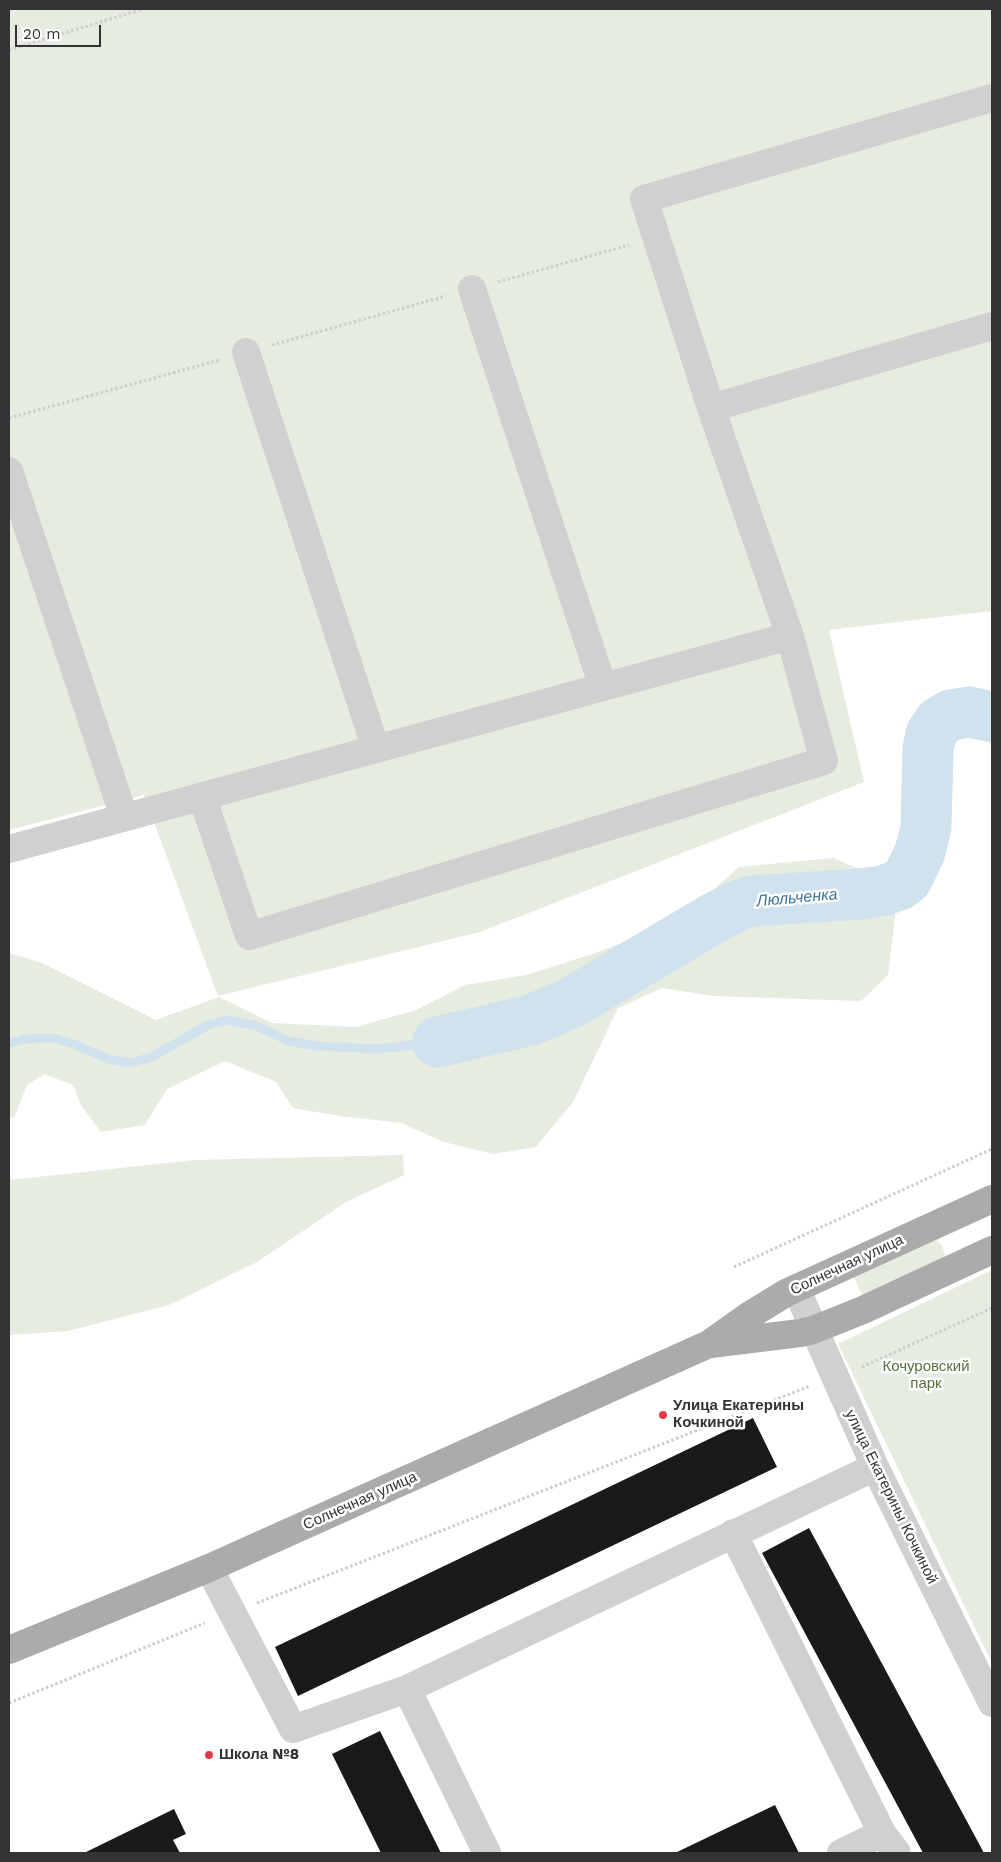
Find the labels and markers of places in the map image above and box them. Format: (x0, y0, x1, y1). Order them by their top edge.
place label: Улица Екатерины Кочкиной (673, 1397, 804, 1432)
marker: Улица Екатерины Кочкиной (657, 1409, 669, 1421)
place label: Школа №8 (219, 1746, 299, 1764)
marker: Школа №8 (203, 1749, 215, 1761)

